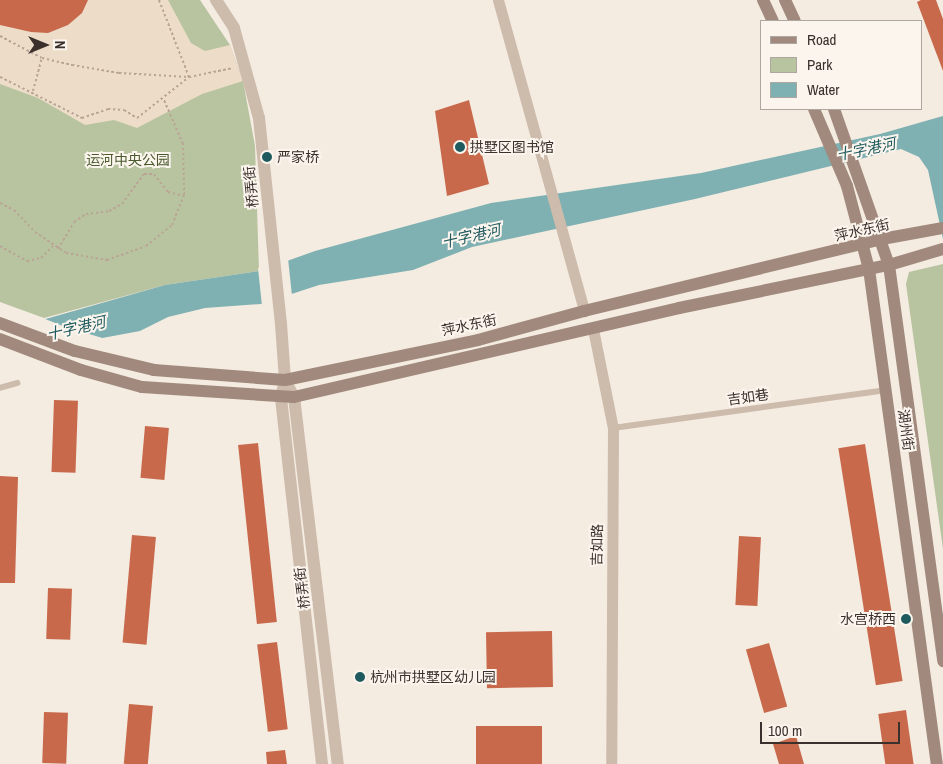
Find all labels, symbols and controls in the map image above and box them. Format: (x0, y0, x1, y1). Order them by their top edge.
north arrow (20, 20, 70, 70)
legend (760, 20, 923, 110)
text: Road (807, 29, 836, 50)
text: N (51, 41, 69, 49)
text: Park (807, 54, 832, 75)
text: Water (807, 79, 839, 100)
water label: 十字港河 (835, 134, 897, 164)
place label: 拱墅区图书馆 (470, 139, 554, 155)
marker: 拱墅区图书馆 (454, 141, 466, 153)
place label: 严家桥 (277, 149, 319, 165)
marker: 严家桥 (261, 151, 273, 163)
park label: 运河中央公园 (86, 152, 170, 168)
street label: 桥弄街 (240, 165, 262, 209)
street label: 萍水东街 (833, 216, 891, 244)
water label: 十字港河 (440, 220, 502, 252)
street label: 萍水东街 (440, 311, 498, 339)
water label: 十字港河 (45, 312, 107, 344)
street label: 吉如巷 (726, 386, 770, 408)
street label: 湖州街 (895, 408, 917, 452)
street label: 吉如路 (588, 524, 606, 566)
street label: 桥弄街 (291, 566, 313, 610)
place label: 水宫桥西 (840, 611, 896, 627)
marker: 水宫桥西 (900, 613, 912, 625)
place label: 杭州市拱墅区幼儿园 (370, 669, 496, 685)
marker: 杭州市拱墅区幼儿园 (354, 671, 366, 683)
scale bar (763, 712, 903, 744)
text: 100 m (768, 720, 802, 741)

